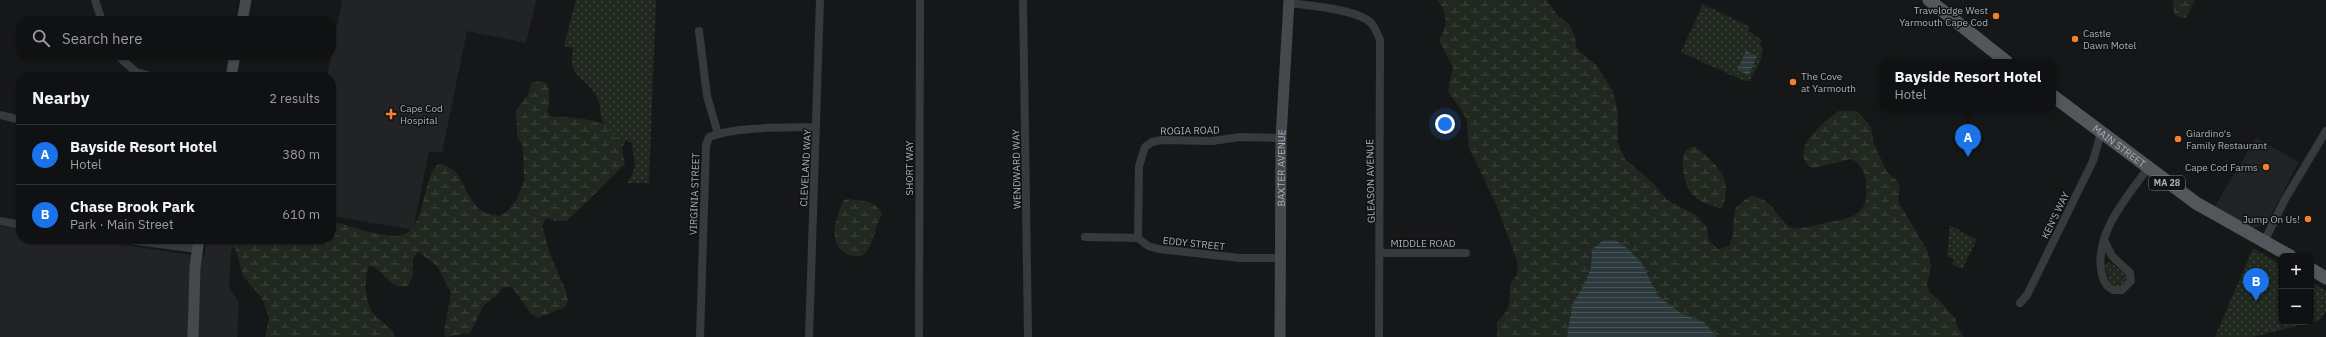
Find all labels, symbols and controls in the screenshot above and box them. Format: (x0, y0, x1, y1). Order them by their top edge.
place label: Travelodge West Yarmouth Cape Cod (1899, 4, 1988, 29)
marker: Travelodge West Yarmouth Cape Cod (1991, 11, 2001, 21)
search box (16, 16, 336, 60)
icon: search (30, 27, 52, 49)
place label: Castle Dawn Motel (2083, 27, 2136, 52)
text: Search here (62, 29, 142, 48)
marker: Castle Dawn Motel (2070, 34, 2080, 44)
popup (1880, 59, 2056, 111)
text: Bayside Resort Hotel (1895, 67, 2041, 86)
place label: The Cove at Yarmouth (1801, 70, 1856, 95)
marker: The Cove at Yarmouth (1788, 77, 1798, 87)
text: Hotel (1895, 86, 1926, 103)
text: Nearby (32, 87, 90, 109)
text: 2 results (269, 90, 320, 107)
place label: Cape Cod Hospital (400, 102, 443, 127)
marker: Cape Cod Hospital (385, 108, 397, 120)
your location (1435, 114, 1455, 134)
street label: MAIN STREET (2090, 122, 2149, 170)
street label: ROGIA ROAD (1160, 123, 1220, 138)
pin: A (1955, 124, 1981, 157)
place label: Giardino's Family Restaurant (2186, 127, 2267, 152)
street label: CLEVELAND WAY (797, 129, 814, 207)
street label: WENDWARD WAY (1009, 129, 1024, 209)
street label: BAXTER AVENUE (1275, 129, 1288, 207)
marker: Giardino's Family Restaurant (2173, 134, 2183, 144)
text: Bayside Resort Hotel (70, 137, 217, 156)
street label: GLEASON AVENUE (1363, 139, 1378, 223)
street label: SHORT WAY (903, 141, 916, 195)
text: A (41, 146, 49, 163)
text: 380 m (282, 146, 320, 163)
street label: VIRGINIA STREET (687, 152, 702, 235)
text: Hotel (70, 156, 102, 173)
place label: Cape Cod Farms (2185, 161, 2258, 174)
marker: Cape Cod Farms (2261, 162, 2271, 172)
road number: MA 28 (2149, 176, 2185, 190)
street label: KEN'S WAY (2039, 190, 2072, 241)
text: Chase Brook Park (70, 197, 195, 216)
text: B (41, 206, 49, 223)
text: 610 m (282, 206, 320, 223)
place label: Jump On Us! (2243, 213, 2300, 226)
marker: Jump On Us! (2303, 214, 2313, 224)
text: Park · Main Street (70, 216, 174, 233)
street label: EDDY STREET (1162, 234, 1226, 253)
street label: MIDDLE ROAD (1390, 237, 1456, 250)
map controls (2278, 253, 2314, 325)
button: + (2278, 253, 2314, 289)
pin: B (2243, 268, 2269, 301)
button: − (2278, 289, 2314, 325)

